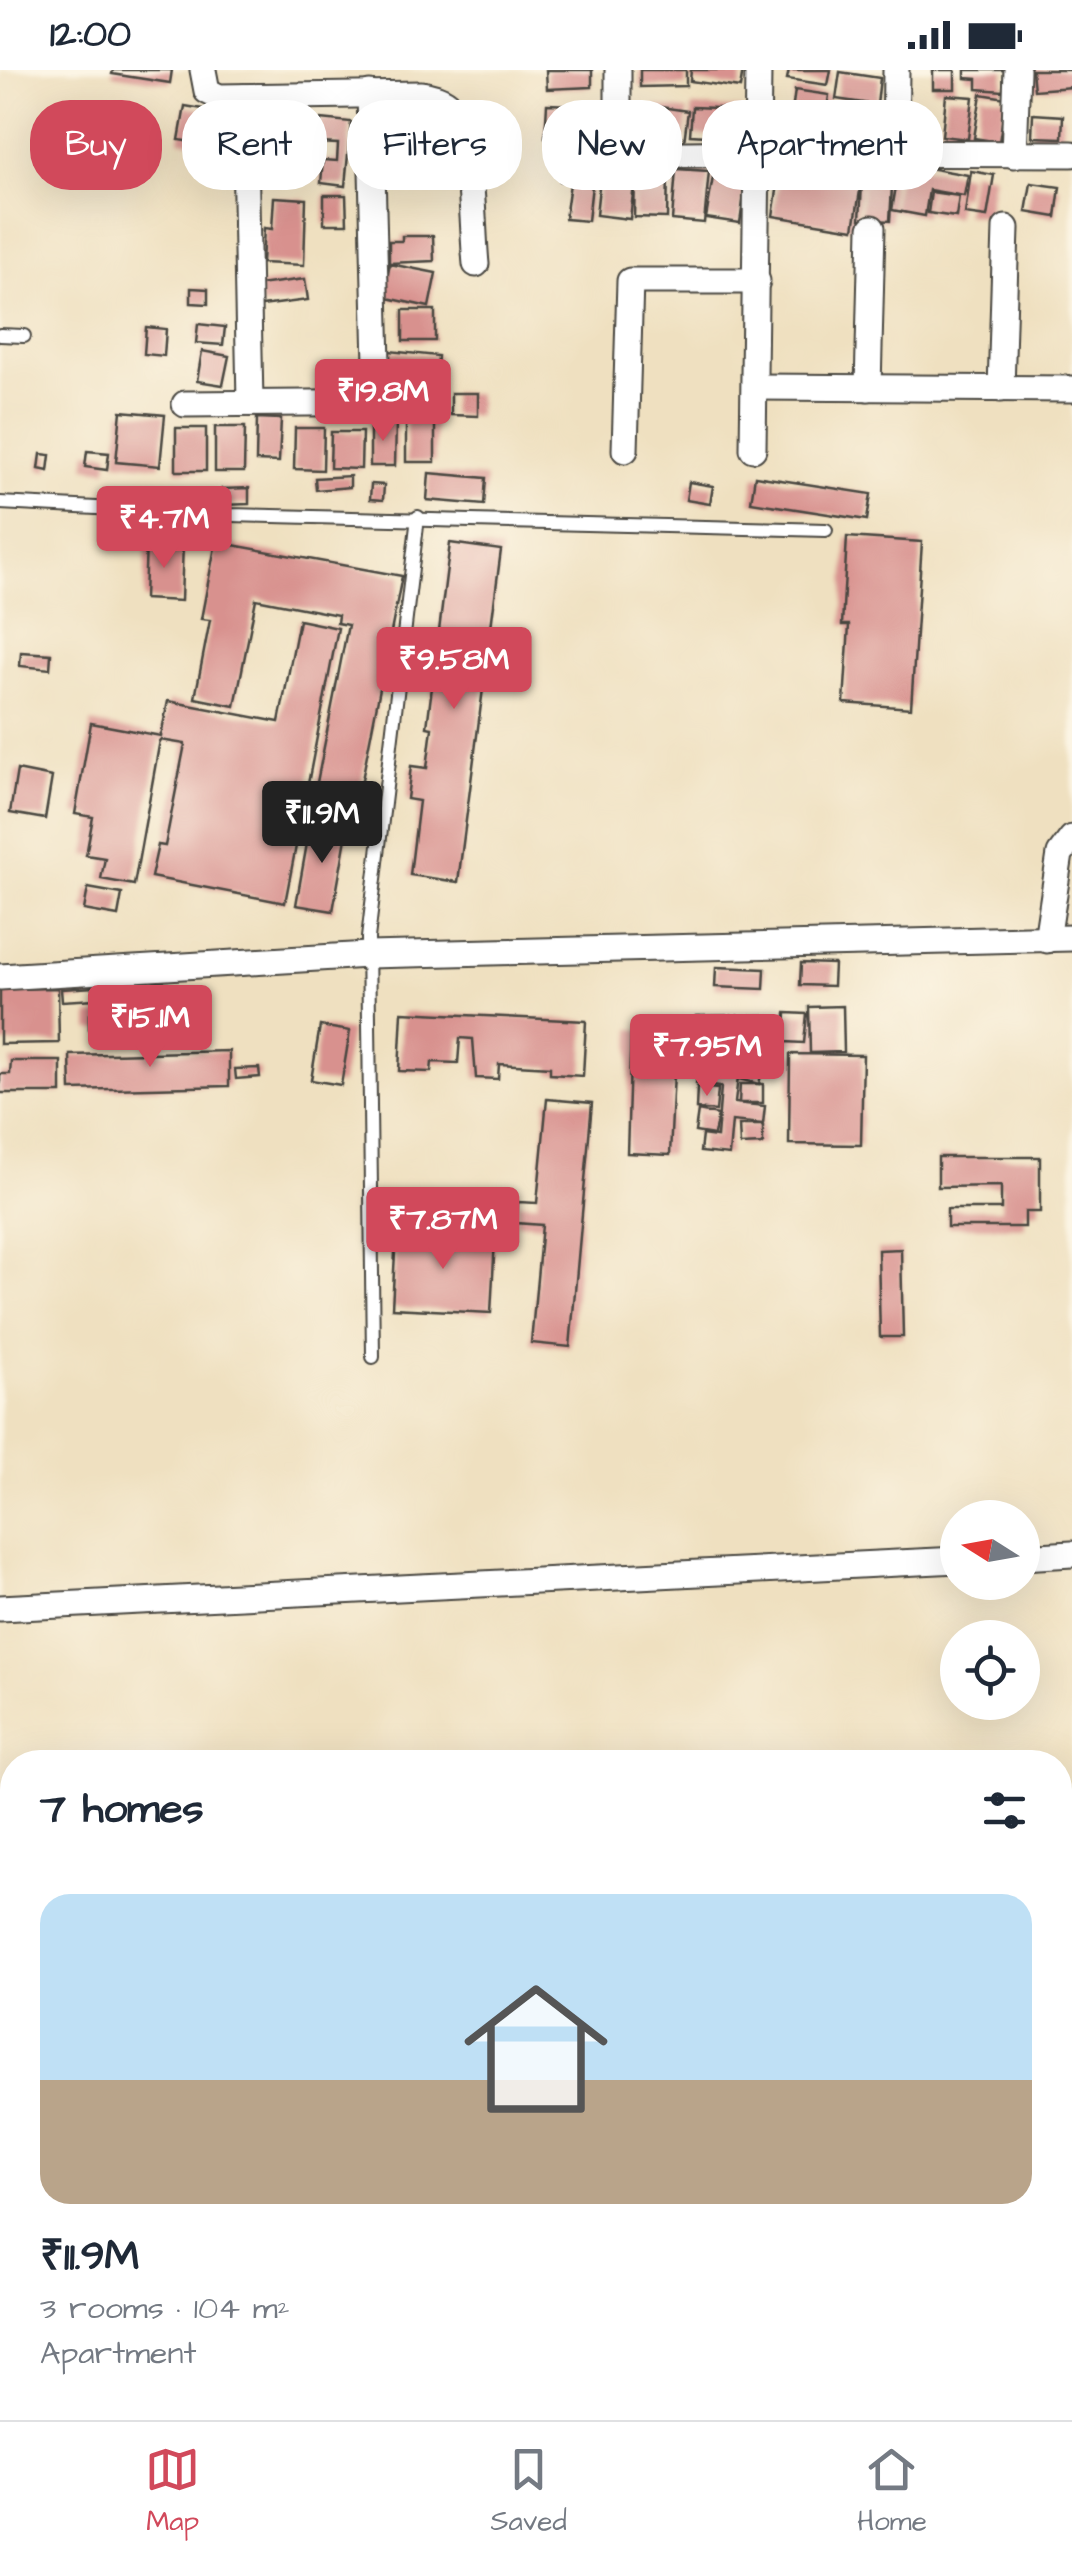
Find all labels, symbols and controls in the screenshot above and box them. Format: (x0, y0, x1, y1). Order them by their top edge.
text: 12:00 (50, 9, 131, 61)
chip: Buy (30, 100, 162, 190)
chip: Rent (182, 100, 327, 190)
chip: Filters (347, 100, 522, 190)
chip: New (542, 100, 682, 190)
chip: Apartment (702, 100, 943, 190)
pin: ₹19.8M (302, 359, 464, 444)
text: ₹19.8M (337, 369, 429, 414)
pin: ₹4.7M (94, 486, 234, 571)
text: ₹4.7M (119, 496, 209, 541)
pin: ₹9.58M (373, 627, 535, 712)
text: ₹9.58M (399, 637, 509, 682)
pin: ₹11.9M (241, 781, 403, 866)
text: ₹11.9M (284, 791, 360, 836)
pin: ₹15.1M (69, 985, 231, 1070)
text: ₹15.1M (110, 995, 190, 1040)
pin: ₹7.95M (626, 1014, 788, 1099)
text: ₹7.95M (652, 1024, 762, 1069)
pin: ₹7.87M (362, 1187, 524, 1272)
text: ₹7.87M (388, 1197, 498, 1242)
north arrow (940, 1500, 1040, 1600)
map controls (940, 1500, 1040, 1720)
button: locate (940, 1620, 1040, 1720)
text: 7 homes (40, 1781, 204, 1839)
icon: filters (977, 1783, 1032, 1838)
icon: home (446, 1959, 626, 2139)
text: ₹11.9M (40, 2228, 139, 2286)
text: 3 rooms · 104 m² (40, 2286, 290, 2331)
text: Apartment (40, 2331, 196, 2376)
tab: Map (145, 2442, 200, 2541)
tab: Saved (491, 2442, 567, 2541)
tab: Home (857, 2442, 927, 2541)

